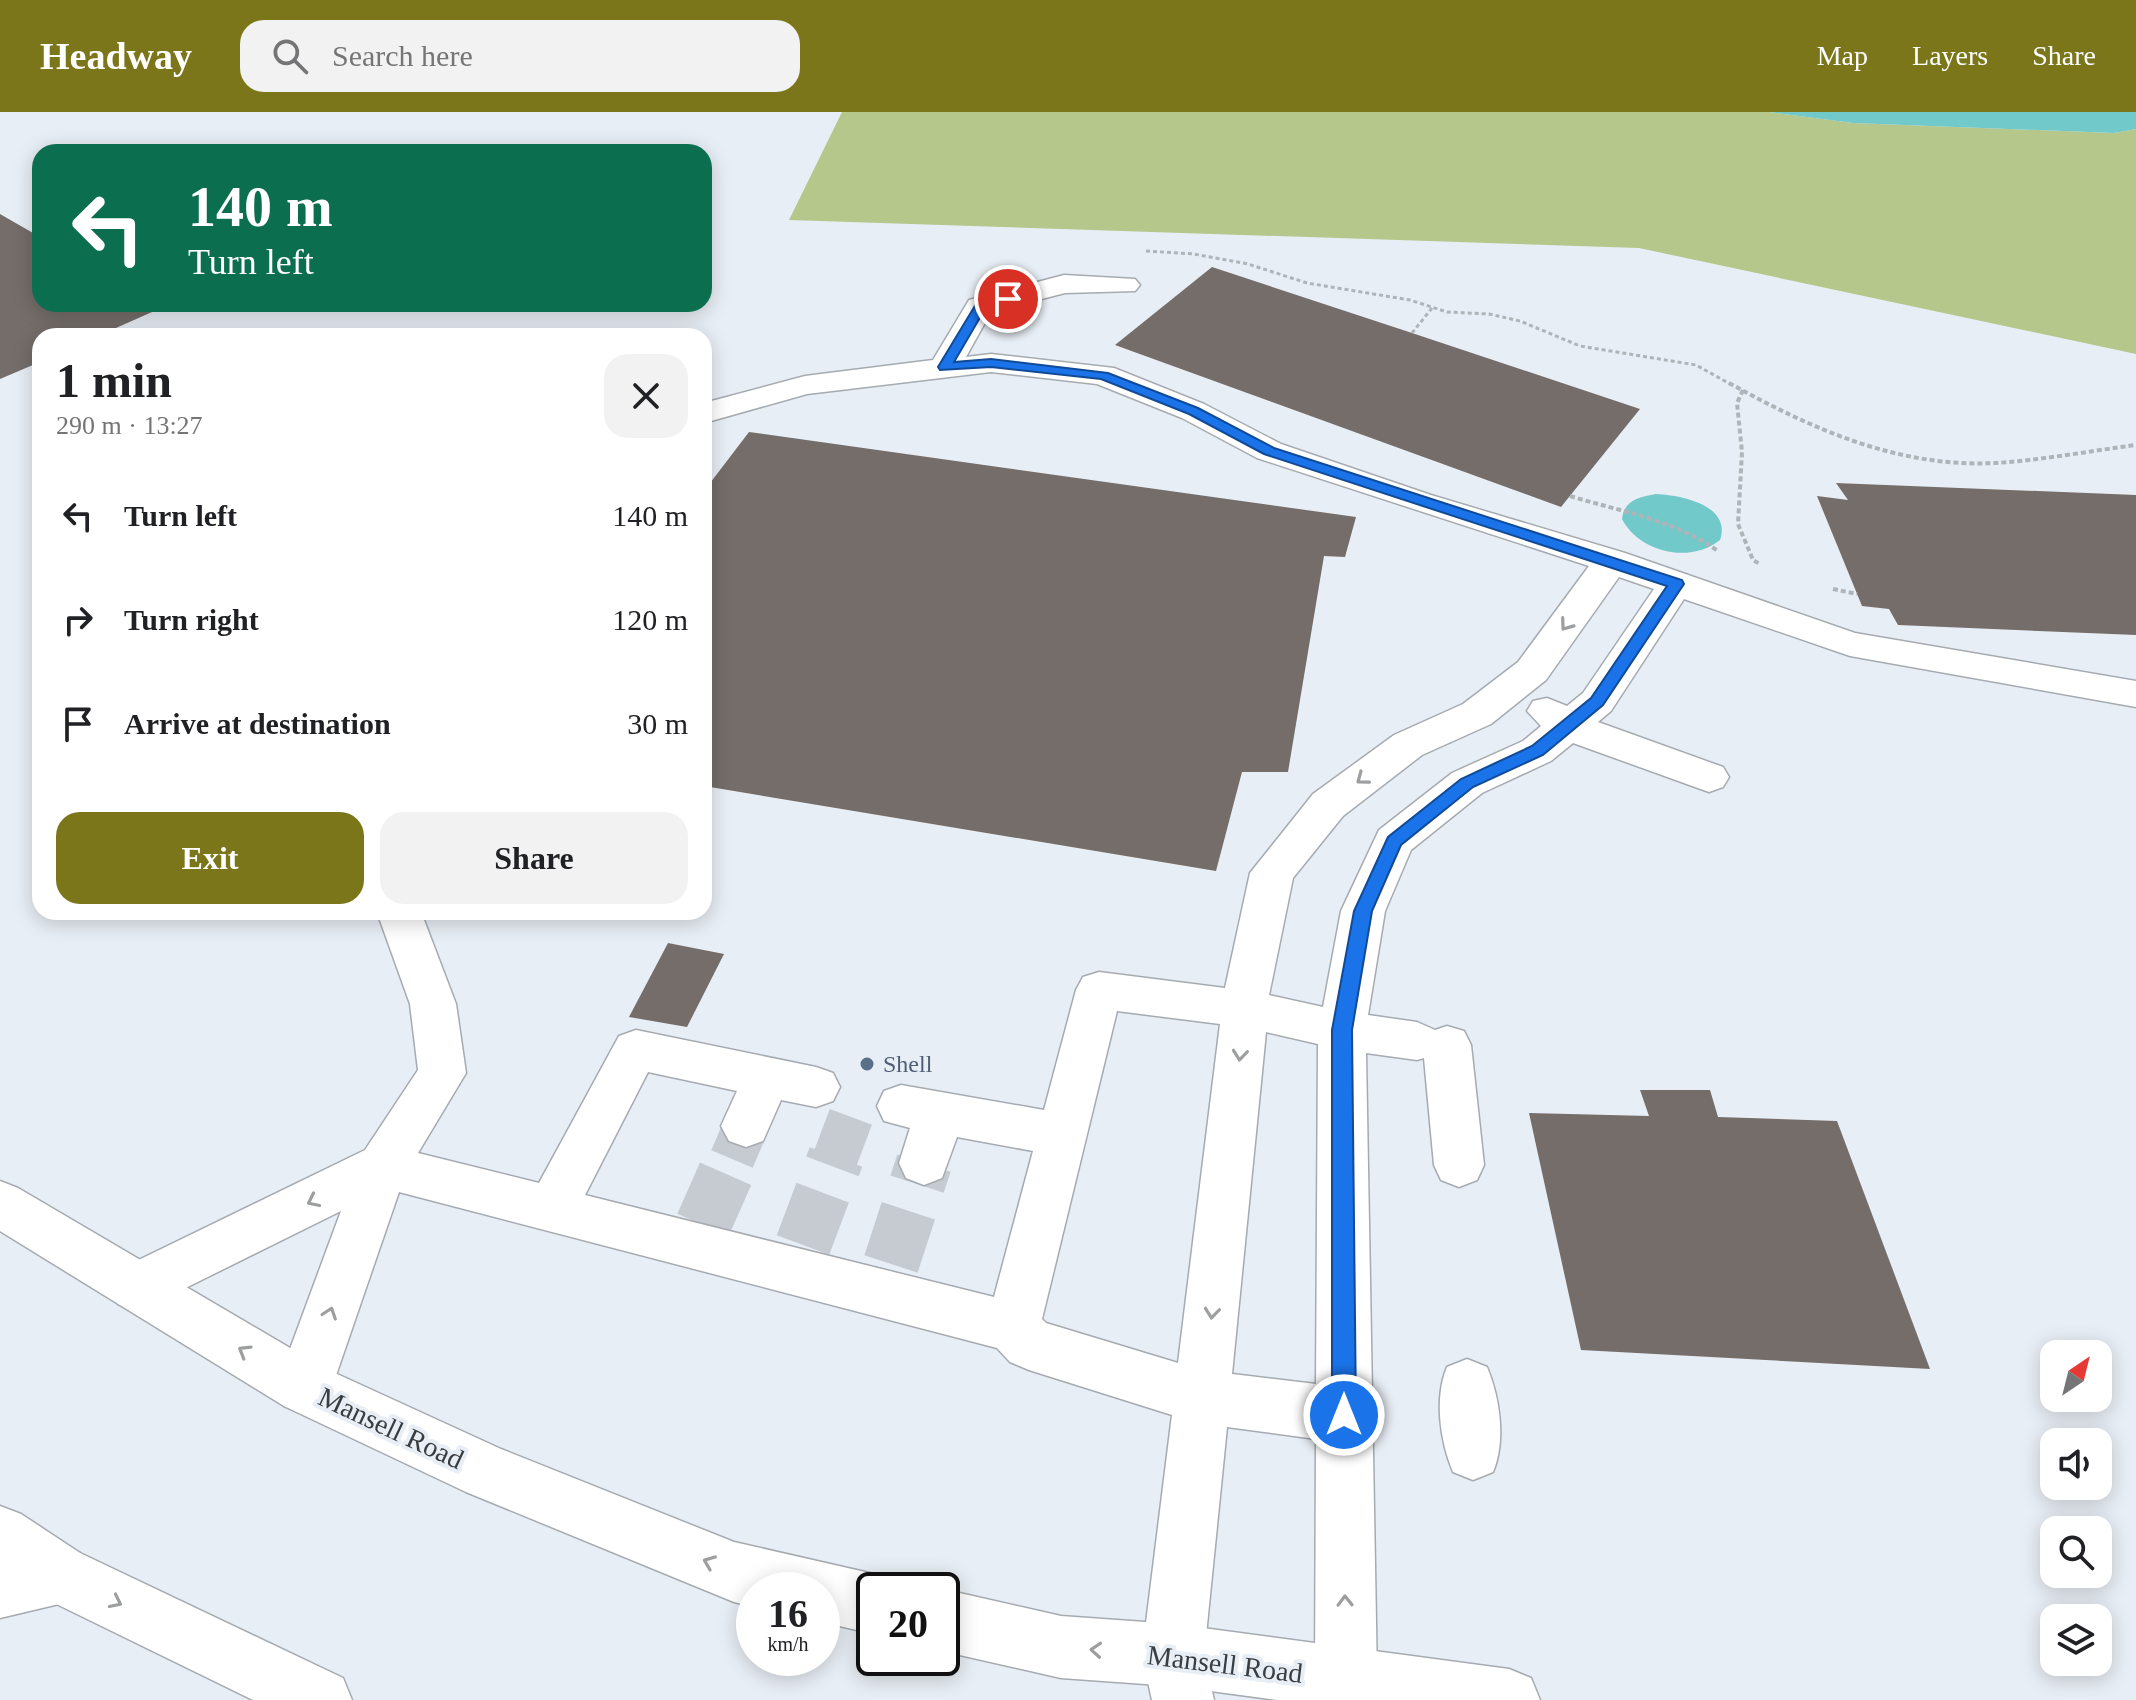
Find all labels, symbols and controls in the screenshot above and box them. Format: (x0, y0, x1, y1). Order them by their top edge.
search box (240, 20, 800, 92)
icon: search (268, 34, 312, 78)
text: Headway (40, 35, 192, 77)
text: Search here (332, 39, 473, 72)
text: Map (1817, 40, 1868, 71)
text: Layers (1912, 40, 1988, 71)
text: Share (2032, 40, 2096, 71)
icon: left (56, 176, 160, 280)
text: 140 m (188, 176, 333, 238)
text: Turn left (188, 242, 314, 282)
pin (974, 265, 1042, 333)
icon: arrive (986, 277, 1030, 321)
text: 1 min (56, 354, 172, 407)
button: close (604, 354, 688, 438)
text: 290 m · 13:27 (56, 411, 203, 440)
icon: left (56, 494, 100, 538)
text: Turn left (124, 499, 237, 532)
text: 140 m (612, 499, 688, 532)
icon: right (56, 598, 100, 642)
text: Turn right (124, 603, 259, 636)
text: 120 m (612, 603, 688, 636)
one-way arrow (1561, 616, 1576, 630)
icon: arrive (56, 702, 100, 746)
text: Arrive at destination (124, 707, 391, 740)
text: 30 m (627, 707, 688, 740)
one-way arrow (1357, 769, 1371, 784)
button: Exit (56, 812, 364, 904)
button: Share (380, 812, 688, 904)
one-way arrow (1231, 1048, 1248, 1061)
place label: Shell (883, 1051, 933, 1077)
marker: Shell (858, 1055, 876, 1073)
one-way arrow (306, 1191, 321, 1207)
one-way arrow (320, 1307, 336, 1321)
one-way arrow (1203, 1307, 1220, 1320)
north arrow (2040, 1340, 2112, 1412)
map controls (2040, 1340, 2112, 1676)
one-way arrow (238, 1345, 253, 1361)
position arrow (1302, 1373, 1386, 1457)
street label: Mansell Road (314, 1381, 468, 1475)
button: sound (2040, 1428, 2112, 1500)
button: search (2040, 1516, 2112, 1588)
one-way arrow (703, 1556, 717, 1572)
speed limit sign: 20 (856, 1572, 960, 1676)
text: 16 (768, 1591, 808, 1636)
one-way arrow (108, 1592, 123, 1607)
one-way arrow (1336, 1594, 1354, 1607)
button: layers (2040, 1604, 2112, 1676)
text: km/h (767, 1633, 809, 1655)
street label: Mansell Road (1146, 1639, 1304, 1689)
one-way arrow (1089, 1642, 1102, 1659)

